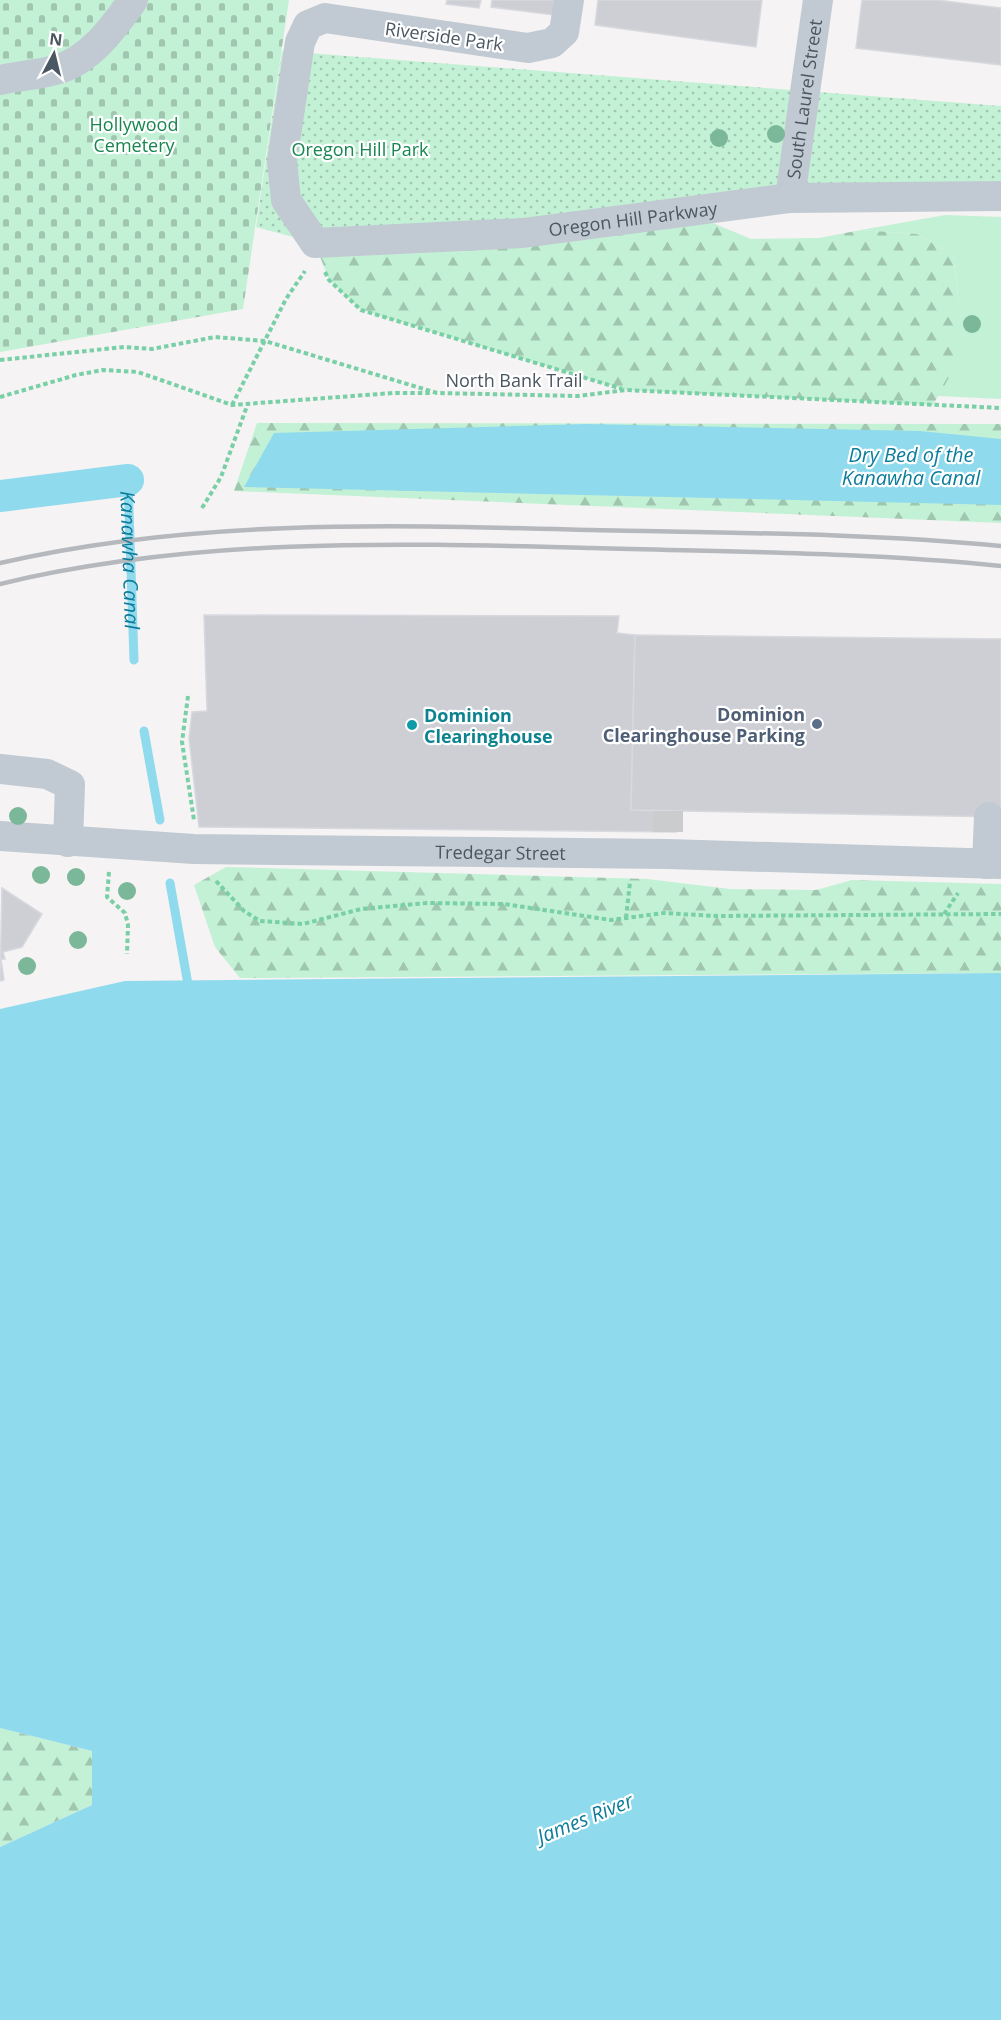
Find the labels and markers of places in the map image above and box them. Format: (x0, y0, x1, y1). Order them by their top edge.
place label: Dominion Clearinghouse Parking (603, 702, 805, 747)
place label: Dominion Clearinghouse (424, 703, 553, 748)
marker: Dominion Clearinghouse Parking (810, 717, 824, 731)
marker: Dominion Clearinghouse (405, 718, 419, 732)

